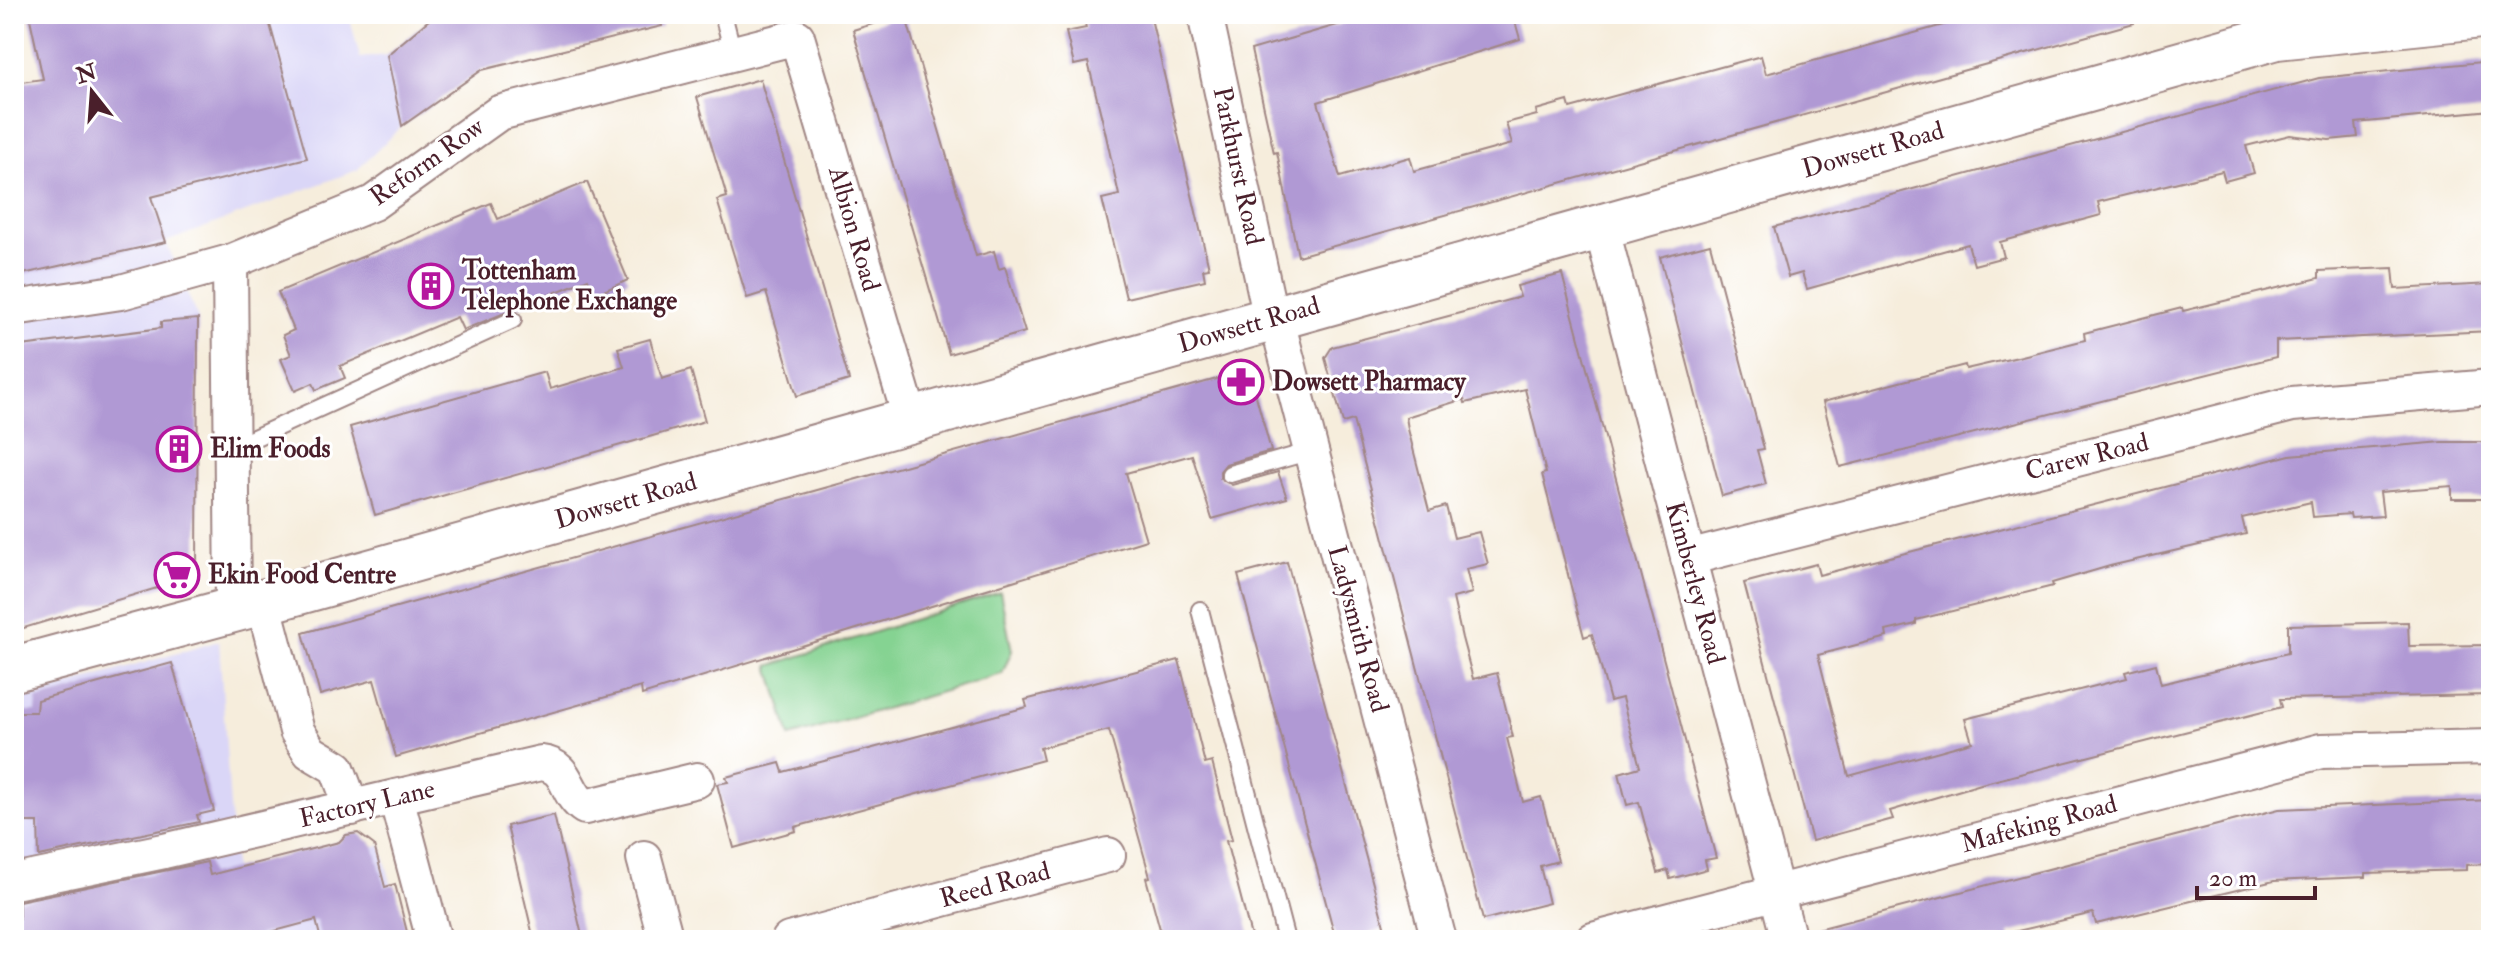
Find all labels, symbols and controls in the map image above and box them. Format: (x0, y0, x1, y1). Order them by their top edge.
north arrow (52, 52, 132, 132)
text: N (72, 57, 100, 90)
street label: Parkhurst Road (1206, 84, 1270, 248)
street label: Reform Row (364, 110, 491, 213)
street label: Dowsett Road (1798, 114, 1948, 186)
street label: Albion Road (821, 162, 887, 295)
place label: Tottenham Telephone Exchange (461, 255, 677, 318)
building icon: Tottenham Telephone Exchange (407, 262, 455, 310)
street label: Dowsett Road (1174, 289, 1324, 361)
pharmacy icon: Dowsett Pharmacy (1217, 358, 1265, 406)
place label: Dowsett Pharmacy (1272, 366, 1467, 399)
building icon: Elim Foods (155, 425, 203, 473)
street label: Carew Road (2022, 426, 2152, 488)
place label: Elim Foods (210, 433, 330, 465)
street label: Dowsett Road (551, 465, 701, 537)
street label: Kimberley Road (1658, 498, 1732, 668)
street label: Ladysmith Road (1320, 542, 1396, 716)
supermarket icon: Ekin Food Centre (153, 551, 201, 599)
place label: Ekin Food Centre (208, 559, 396, 591)
street label: Factory Lane (296, 773, 438, 835)
street label: Mafeking Road (1957, 788, 2121, 860)
scale bar (2197, 850, 2315, 900)
street label: Reed Road (936, 855, 1054, 915)
text: 20 m (2209, 863, 2258, 894)

